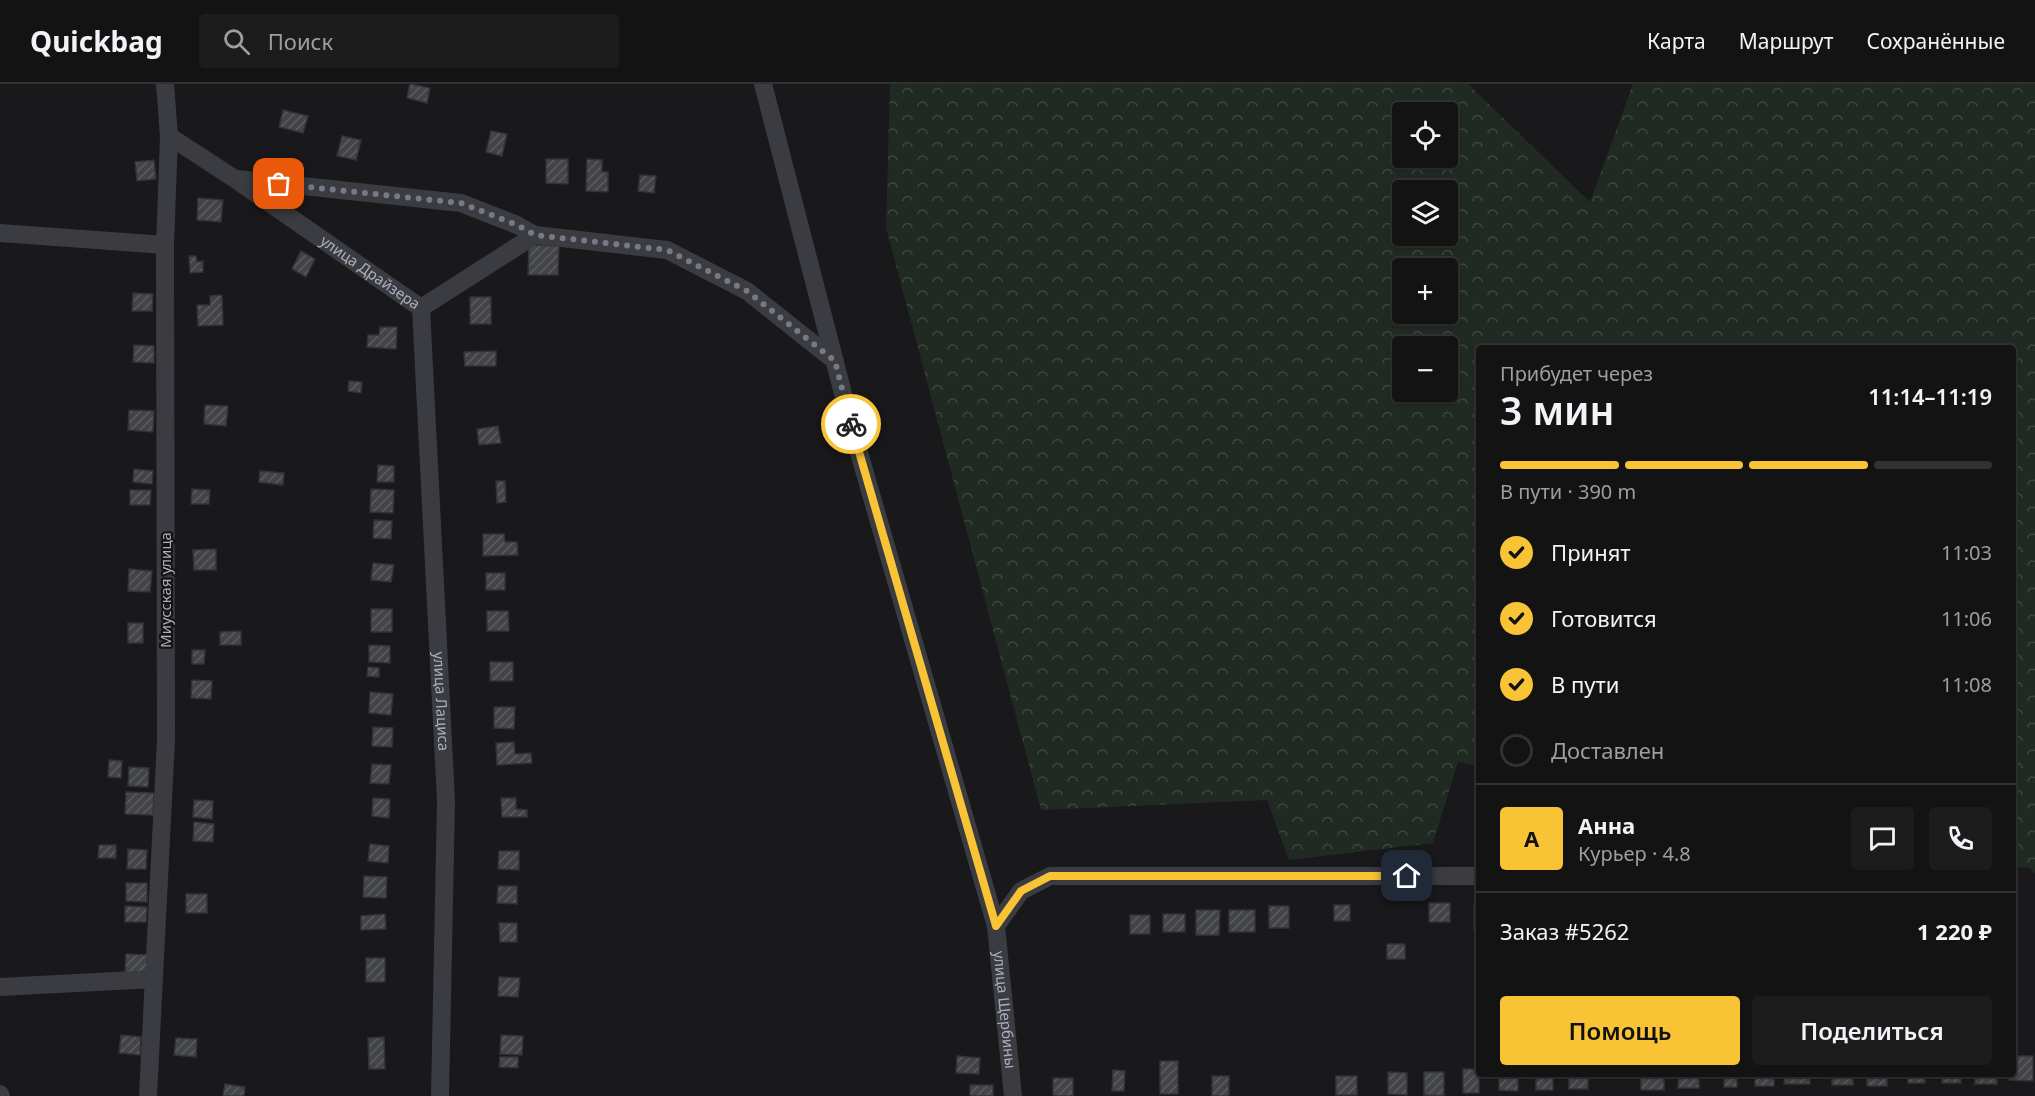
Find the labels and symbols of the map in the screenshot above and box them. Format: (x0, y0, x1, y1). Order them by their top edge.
pin (253, 158, 304, 209)
street label: улица Драйзера (317, 230, 424, 313)
courier (821, 394, 881, 454)
street label: Миусская улица (155, 532, 175, 648)
street label: улица Лациса (429, 651, 454, 752)
pin (1381, 850, 1432, 901)
street label: улица Щербины (990, 950, 1021, 1070)

